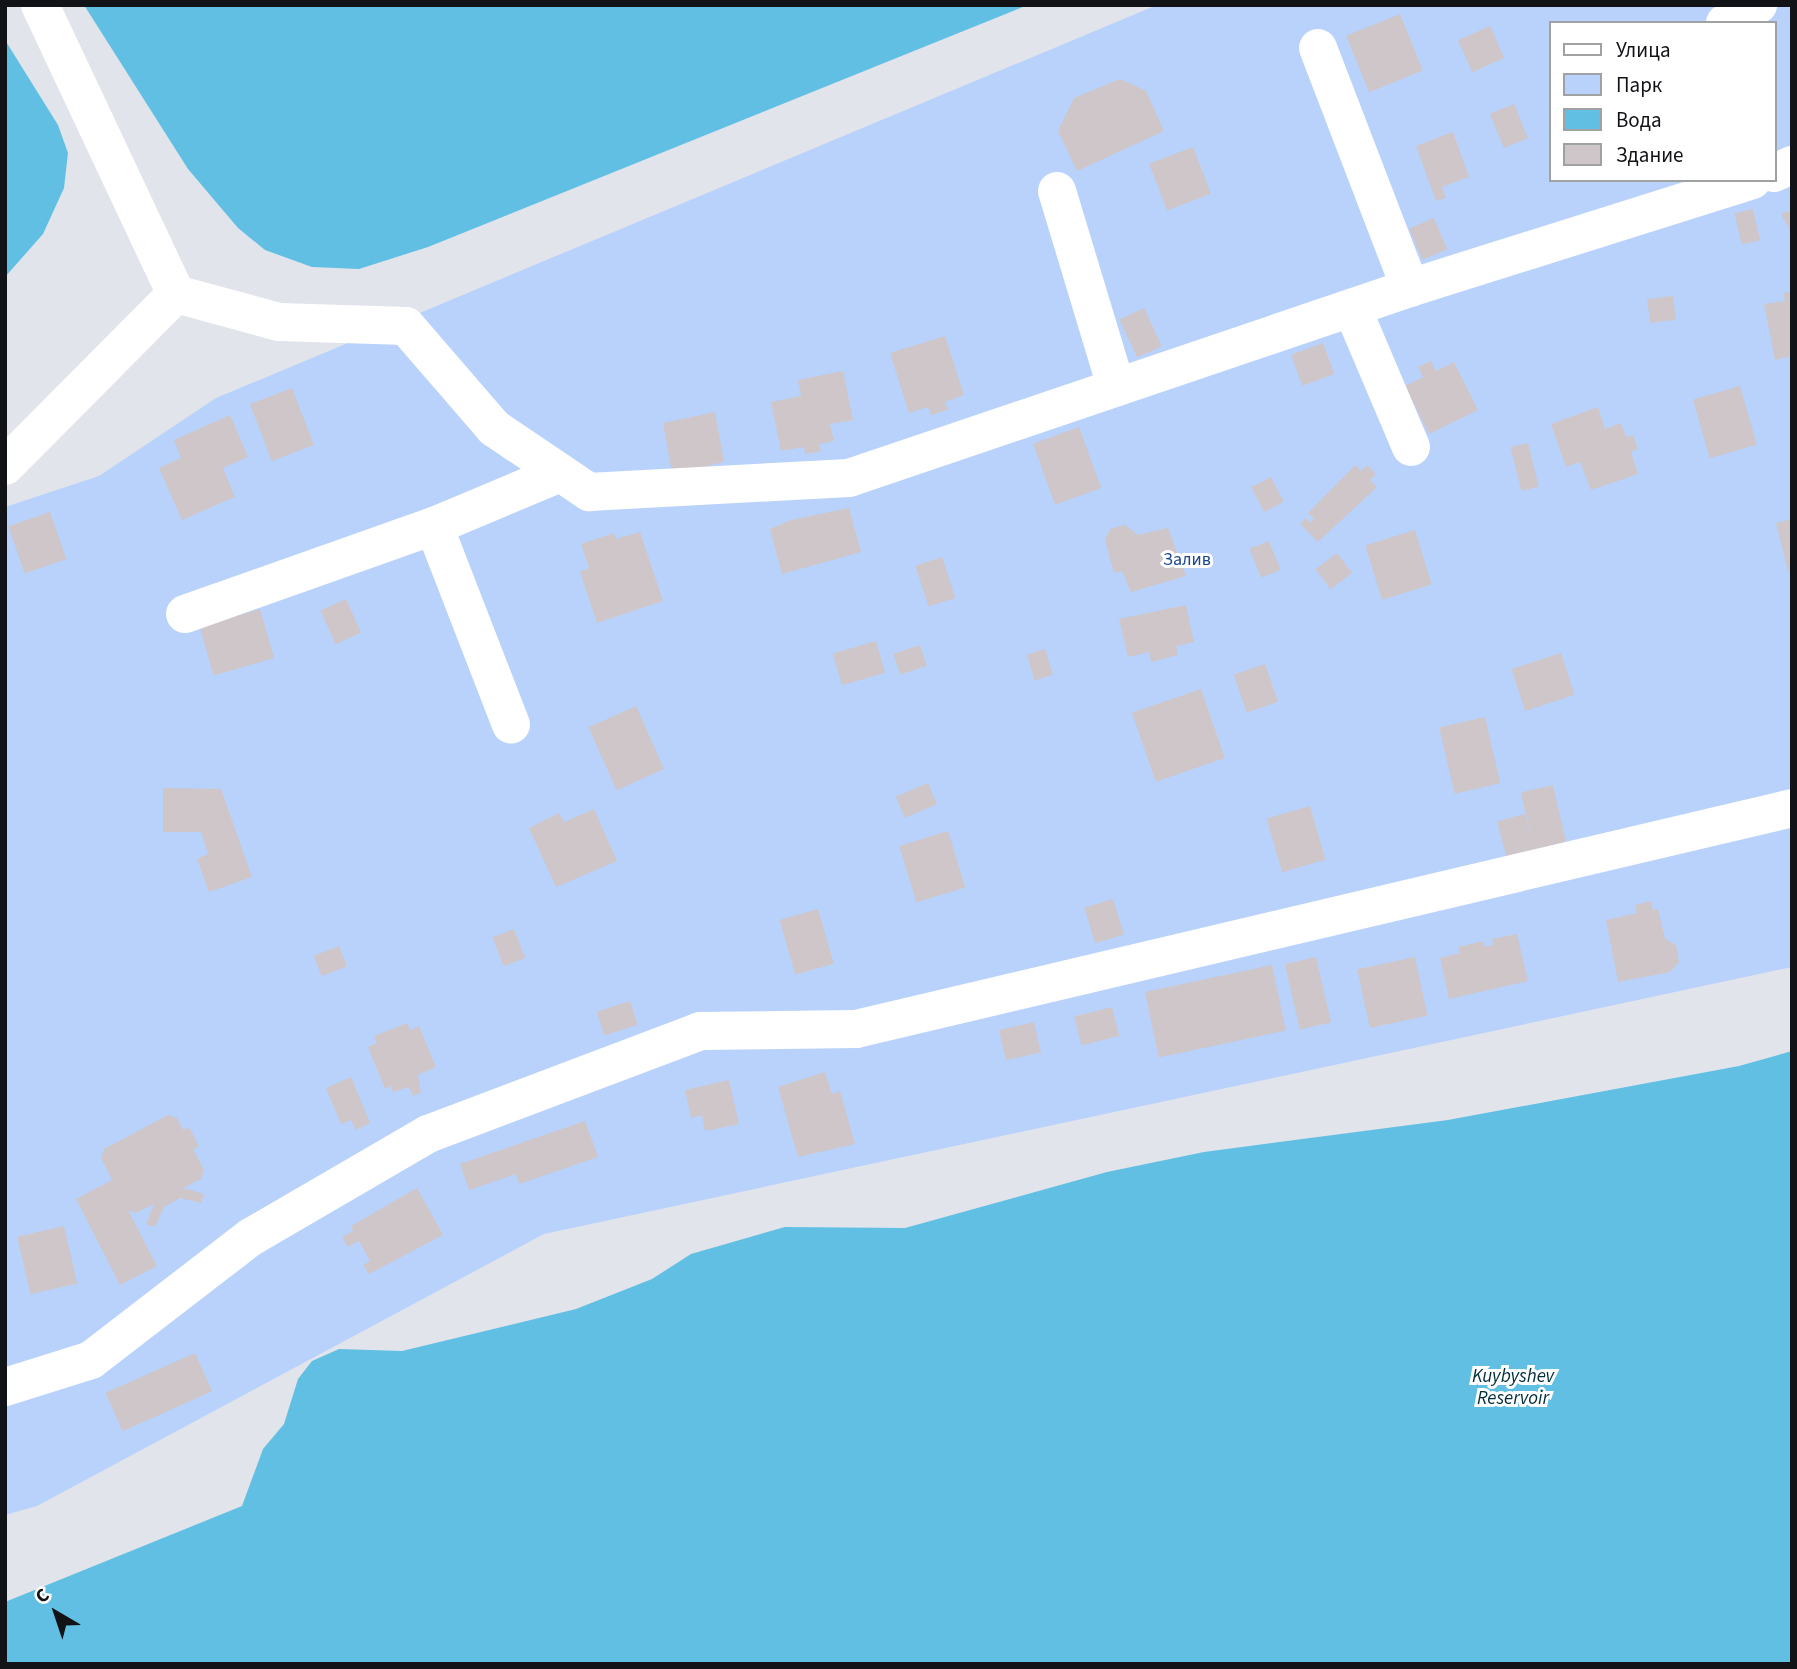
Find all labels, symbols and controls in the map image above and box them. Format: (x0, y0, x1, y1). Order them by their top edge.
legend (1548, 21, 1776, 182)
text: Улица (1616, 35, 1671, 65)
text: Парк (1616, 70, 1662, 100)
text: Вода (1616, 105, 1662, 135)
text: Здание (1616, 140, 1684, 170)
park label: Залив (1163, 549, 1211, 571)
water label: Kuybyshev Reservoir (1472, 1366, 1554, 1410)
north arrow (21, 1578, 91, 1648)
text: С (30, 1582, 55, 1610)

